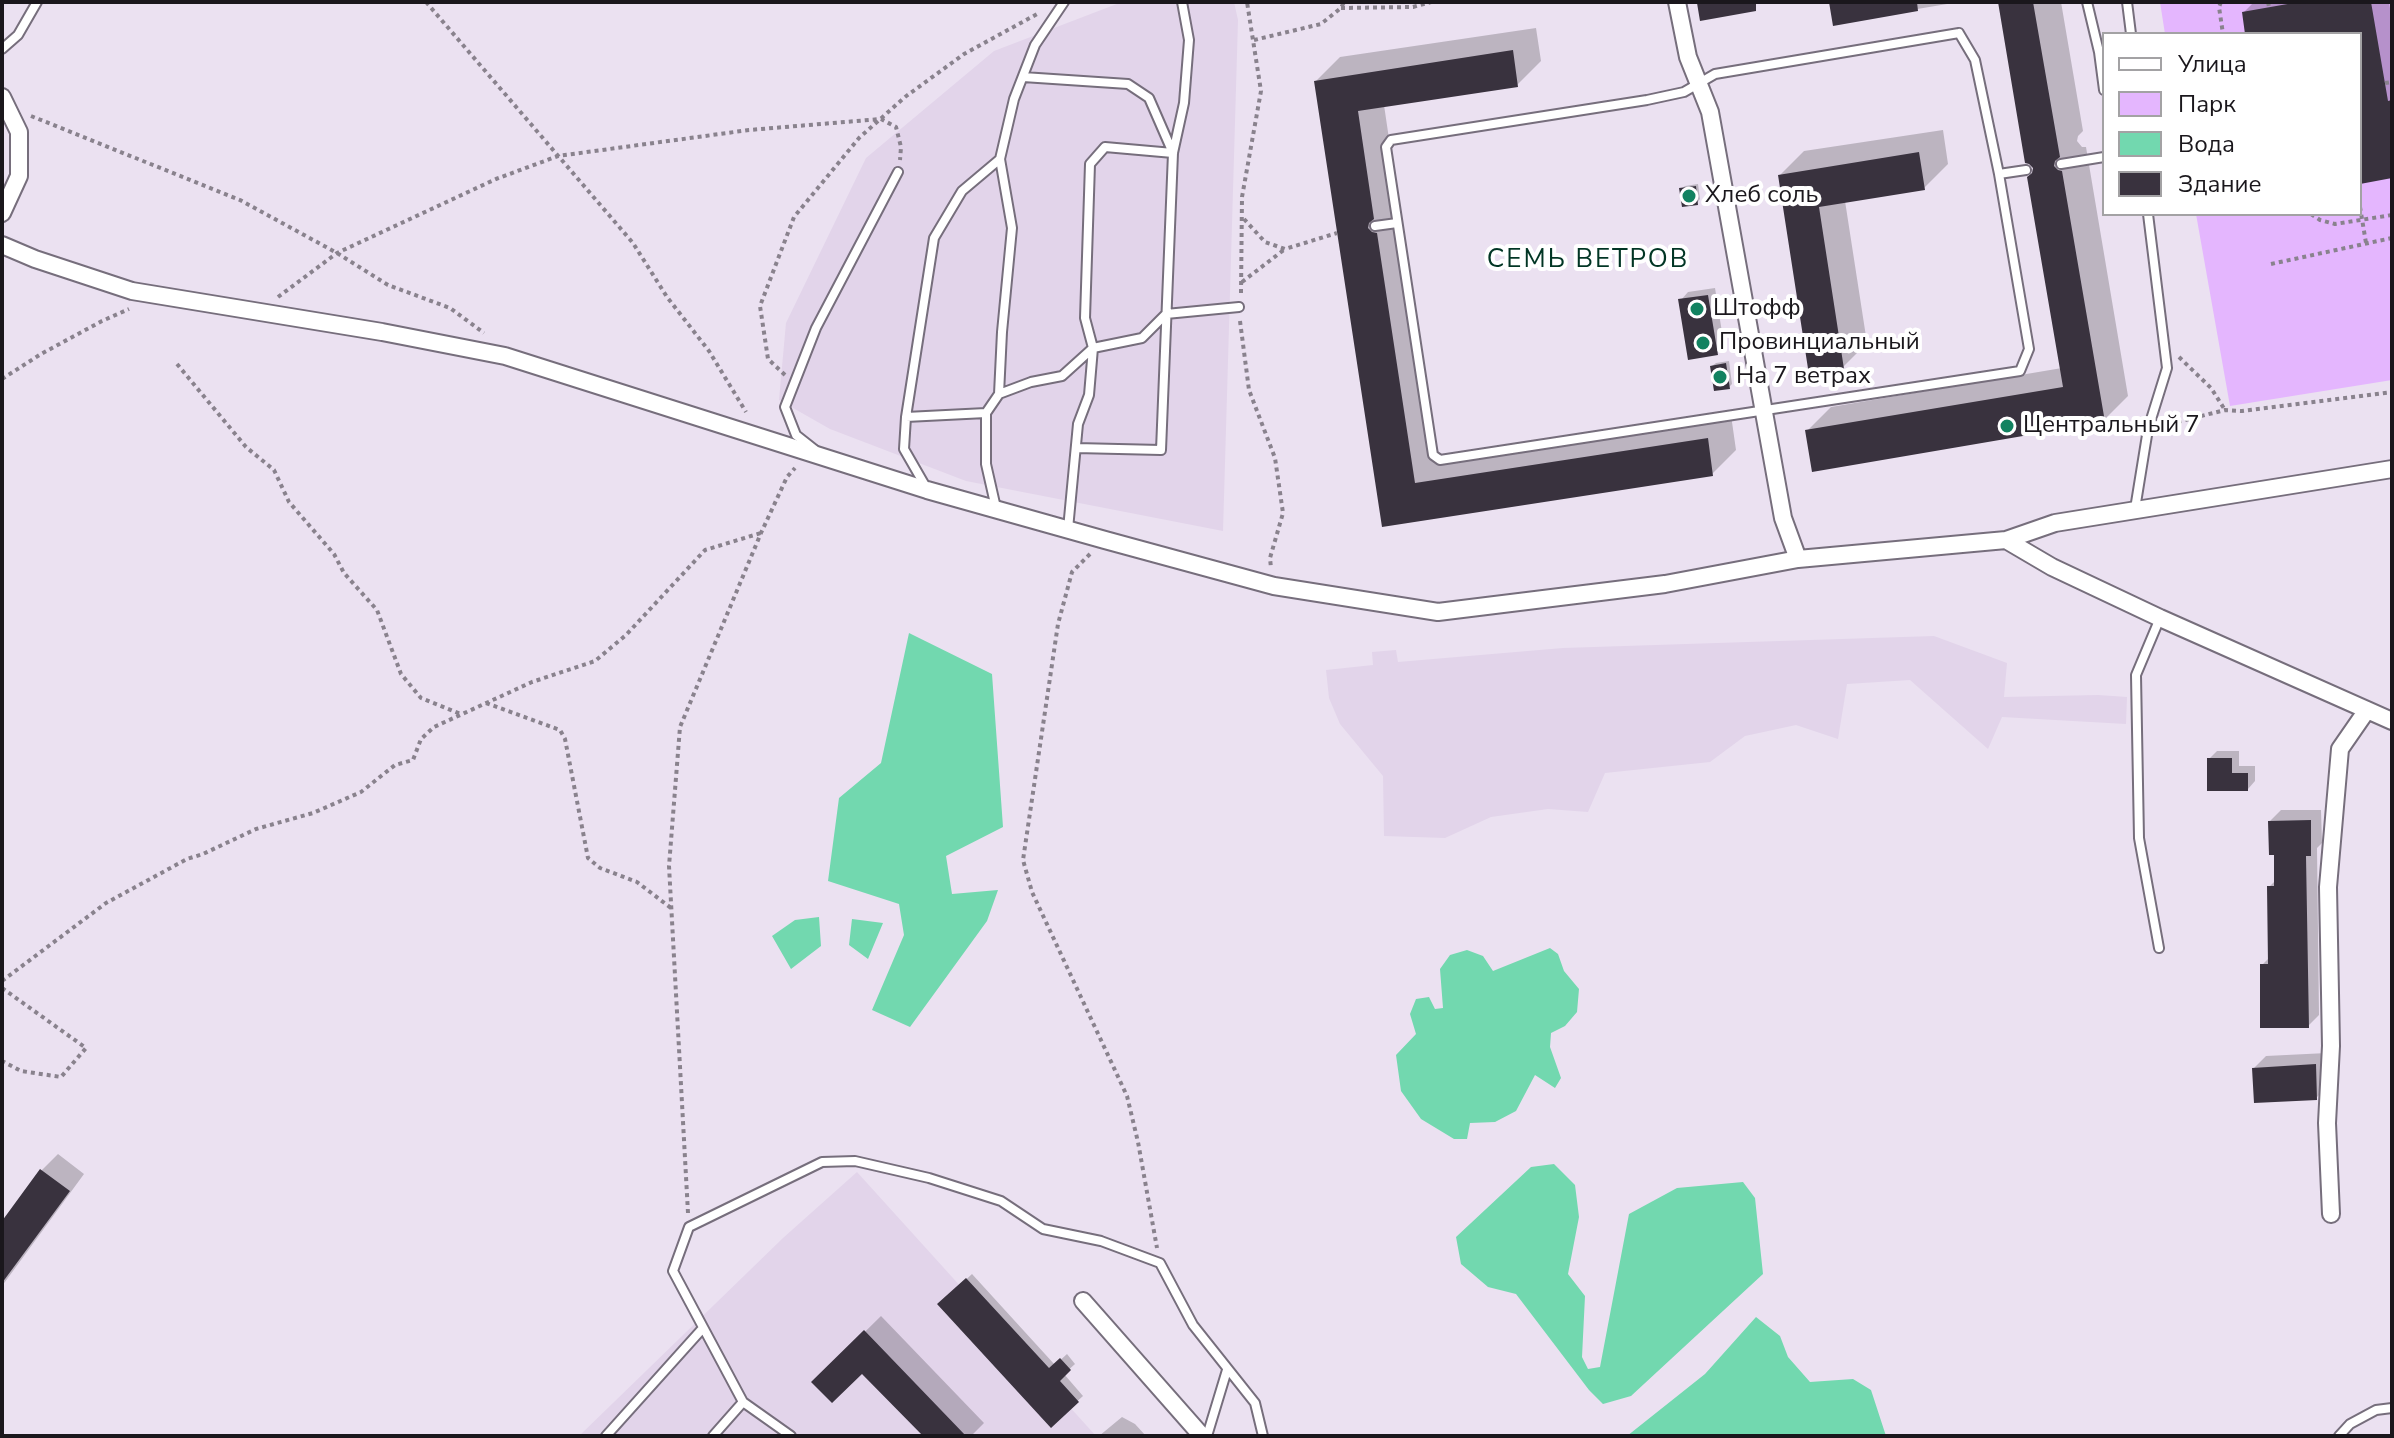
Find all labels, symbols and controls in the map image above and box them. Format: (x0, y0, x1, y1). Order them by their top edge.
legend (2102, 32, 2362, 216)
text: Улица (2178, 48, 2247, 80)
text: Парк (2178, 88, 2236, 120)
text: Вода (2178, 128, 2235, 160)
text: Здание (2178, 168, 2262, 200)
place label: Хлеб соль (1705, 182, 1818, 210)
marker: Хлеб соль (1680, 187, 1698, 205)
district label: СЕМЬ ВЕТРОВ (1487, 245, 1689, 277)
place label: Штофф (1713, 295, 1801, 323)
marker: Штофф (1688, 300, 1706, 318)
place label: Провинциальный (1719, 329, 1920, 357)
marker: Провинциальный (1694, 334, 1712, 352)
place label: На 7 ветрах (1736, 363, 1871, 391)
marker: На 7 ветрах (1711, 368, 1729, 386)
place label: Центральный 7 (2023, 412, 2200, 440)
marker: Центральный 7 (1998, 417, 2016, 435)

